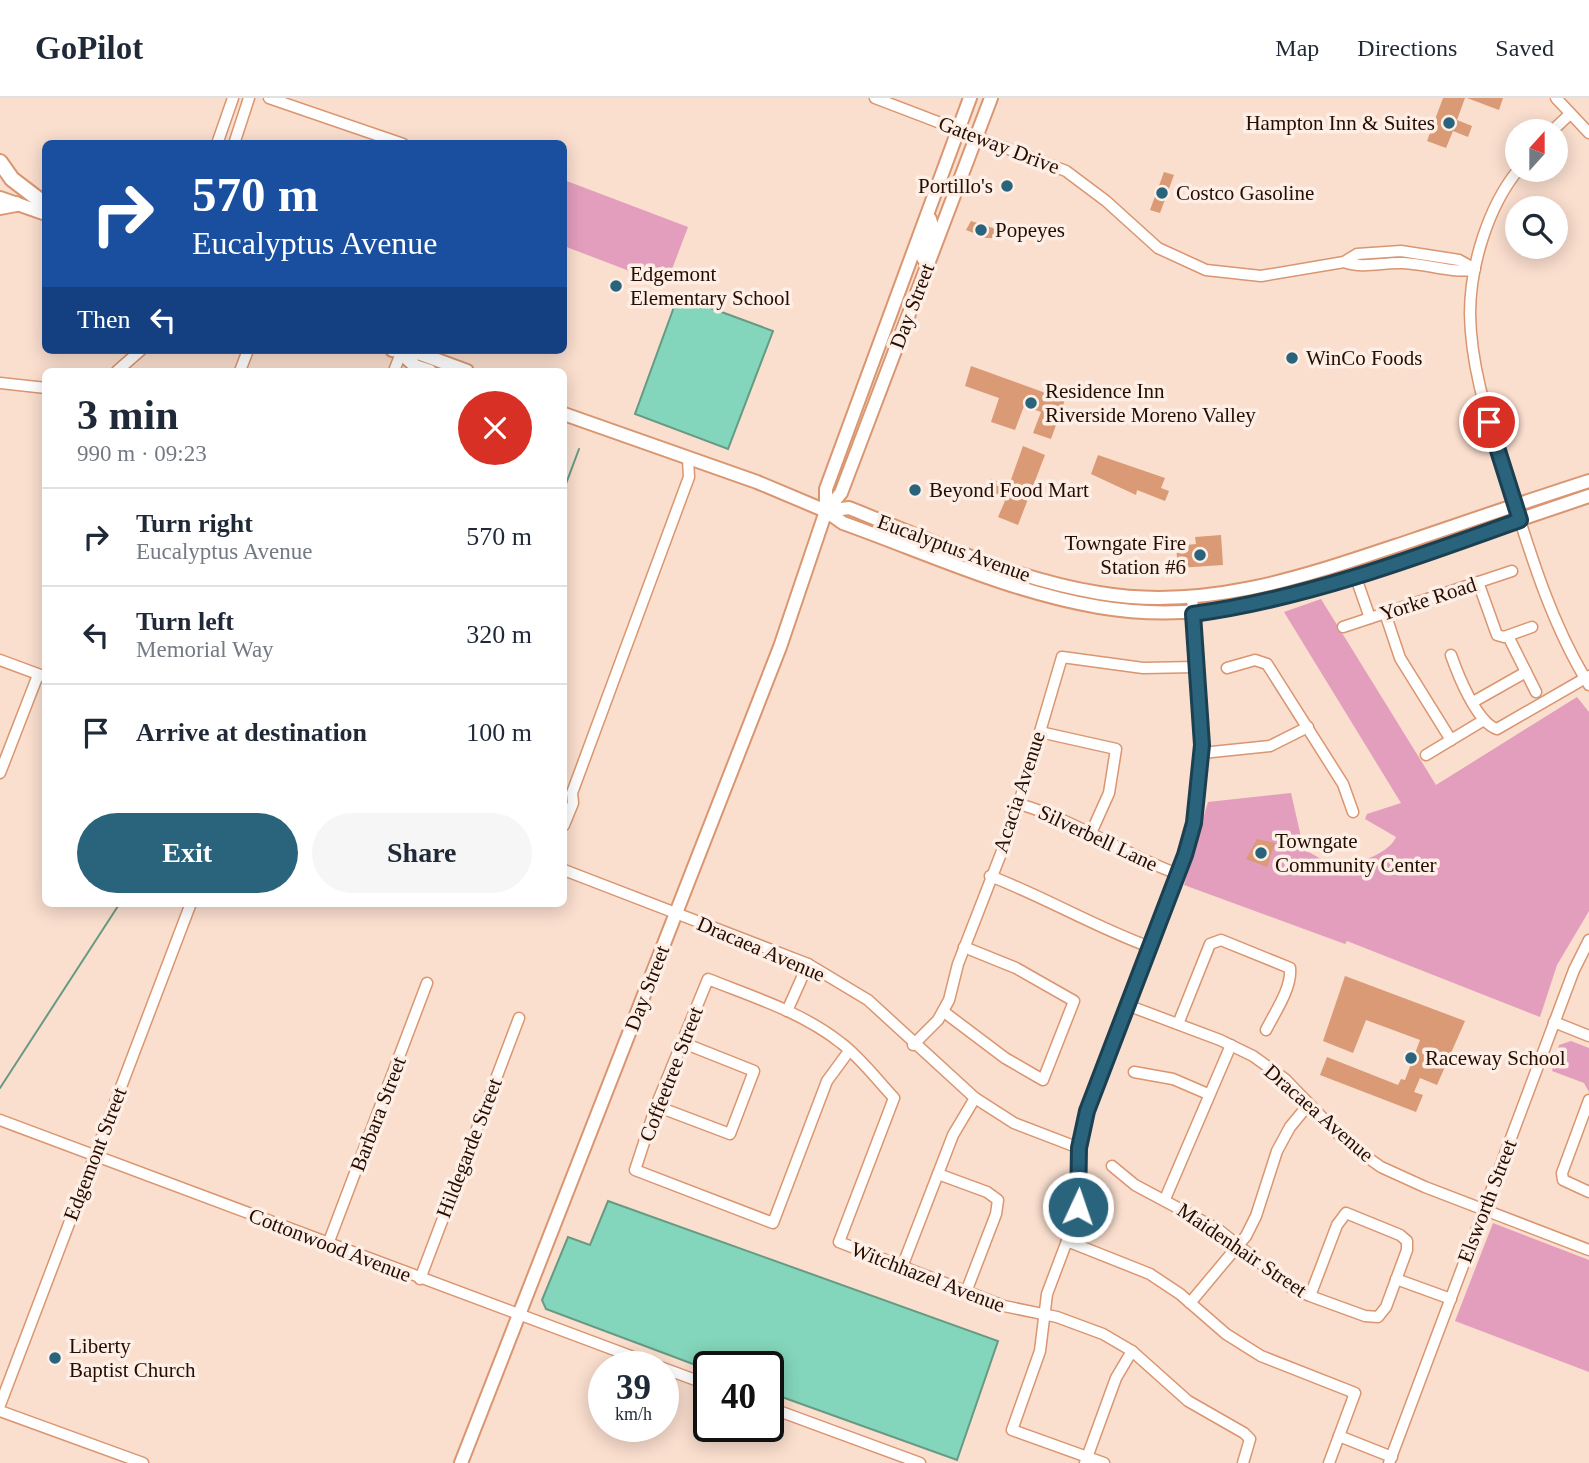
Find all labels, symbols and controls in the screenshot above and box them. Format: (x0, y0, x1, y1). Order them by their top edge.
text: GoPilot (35, 30, 143, 66)
text: Map (1275, 35, 1319, 61)
text: Directions (1357, 35, 1457, 61)
text: Saved (1495, 35, 1554, 61)
street label: Gateway Drive (935, 111, 1063, 179)
place label: Hampton Inn & Suites (1245, 111, 1435, 135)
marker: Hampton Inn & Suites (1441, 115, 1457, 131)
north arrow (1505, 119, 1568, 182)
map controls (1505, 119, 1568, 259)
text: 570 m (192, 167, 319, 222)
icon: right (77, 168, 168, 259)
place label: Portillo's (918, 174, 993, 198)
marker: Portillo's (999, 178, 1015, 194)
place label: Costco Gasoline (1176, 181, 1314, 205)
marker: Costco Gasoline (1154, 185, 1170, 201)
button: search (1505, 196, 1568, 259)
place label: Popeyes (995, 218, 1065, 242)
marker: Popeyes (973, 222, 989, 238)
text: Eucalyptus Avenue (192, 225, 438, 261)
street label: Day Street (885, 260, 939, 352)
place label: Edgemont Elementary School (630, 262, 791, 310)
marker: Edgemont Elementary School (608, 278, 624, 294)
icon: left (144, 301, 182, 339)
text: Then (77, 305, 130, 334)
place label: WinCo Foods (1306, 346, 1422, 370)
marker: WinCo Foods (1284, 350, 1300, 366)
place label: Residence Inn Riverside Moreno Valley (1045, 379, 1256, 427)
button: close (458, 391, 532, 465)
text: 3 min (77, 392, 179, 438)
pin (1459, 392, 1519, 452)
marker: Residence Inn Riverside Moreno Valley (1023, 395, 1039, 411)
icon: arrive (1470, 403, 1508, 441)
text: 990 m · 09:23 (77, 441, 207, 466)
place label: Beyond Food Mart (929, 478, 1089, 502)
marker: Beyond Food Mart (907, 482, 923, 498)
text: Turn right (136, 509, 253, 538)
street label: Eucalyptus Avenue (874, 509, 1034, 587)
icon: right (77, 518, 115, 556)
text: 570 m (466, 522, 532, 551)
place label: Towngate Fire Station #6 (1064, 531, 1186, 579)
text: Eucalyptus Avenue (136, 539, 313, 564)
marker: Towngate Fire Station #6 (1192, 547, 1208, 563)
street label: Yorke Road (1377, 572, 1480, 626)
text: Turn left (136, 607, 234, 636)
icon: left (77, 616, 115, 654)
text: 320 m (466, 620, 532, 649)
text: Memorial Way (136, 637, 274, 662)
icon: arrive (77, 714, 115, 752)
text: Arrive at destination (136, 718, 367, 747)
text: 100 m (466, 718, 532, 747)
street label: Acacia Avenue (988, 728, 1050, 856)
street label: Silverbell Lane (1035, 800, 1161, 876)
button: Exit (77, 813, 298, 893)
button: Share (312, 813, 532, 893)
place label: Towngate Community Center (1275, 829, 1437, 877)
marker: Towngate Community Center (1253, 845, 1269, 861)
street label: Dracaea Avenue (693, 911, 829, 987)
street label: Day Street (620, 942, 674, 1034)
street label: Coffeetree Street (634, 1003, 708, 1145)
place label: Raceway School (1425, 1046, 1566, 1070)
marker: Raceway School (1403, 1050, 1419, 1066)
street label: Barbara Street (345, 1053, 411, 1175)
street label: Dracaea Avenue (1260, 1059, 1378, 1167)
street label: Hildegarde Street (431, 1075, 507, 1221)
street label: Edgemont Street (59, 1084, 131, 1224)
street label: Elsworth Street (1452, 1136, 1522, 1266)
position arrow (1041, 1170, 1115, 1244)
street label: Maidenhair Street (1173, 1198, 1311, 1302)
street label: Cottonwood Avenue (246, 1203, 414, 1287)
street label: Witchhazel Avenue (848, 1237, 1008, 1317)
place label: Liberty Baptist Church (69, 1334, 196, 1382)
marker: Liberty Baptist Church (47, 1350, 63, 1366)
speed limit sign: 40 (693, 1351, 784, 1442)
text: 39 (616, 1368, 651, 1407)
text: km/h (615, 1404, 652, 1424)

